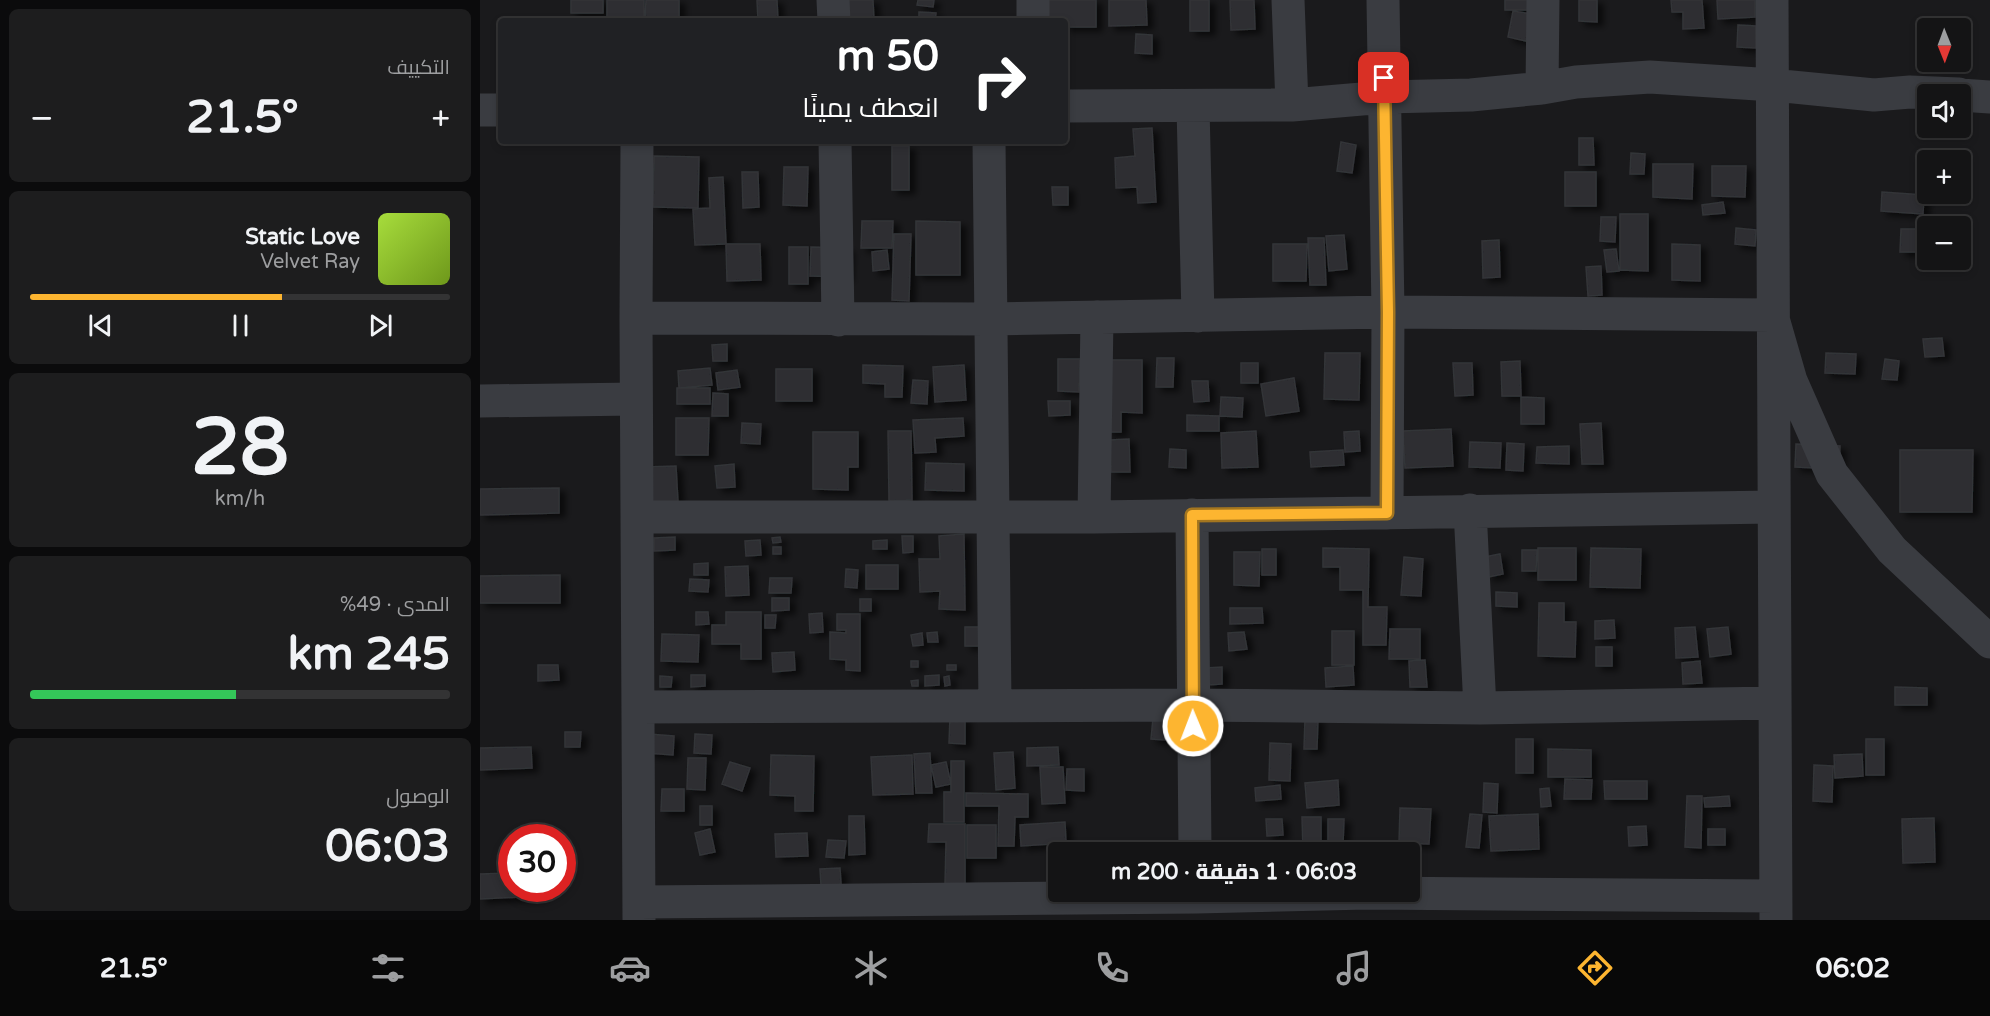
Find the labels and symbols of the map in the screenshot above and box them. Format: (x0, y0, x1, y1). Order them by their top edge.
north arrow (1917, 18, 1971, 72)
pin (1358, 52, 1409, 103)
position arrow (1161, 694, 1225, 758)
speed limit sign: 30 (498, 824, 576, 902)

